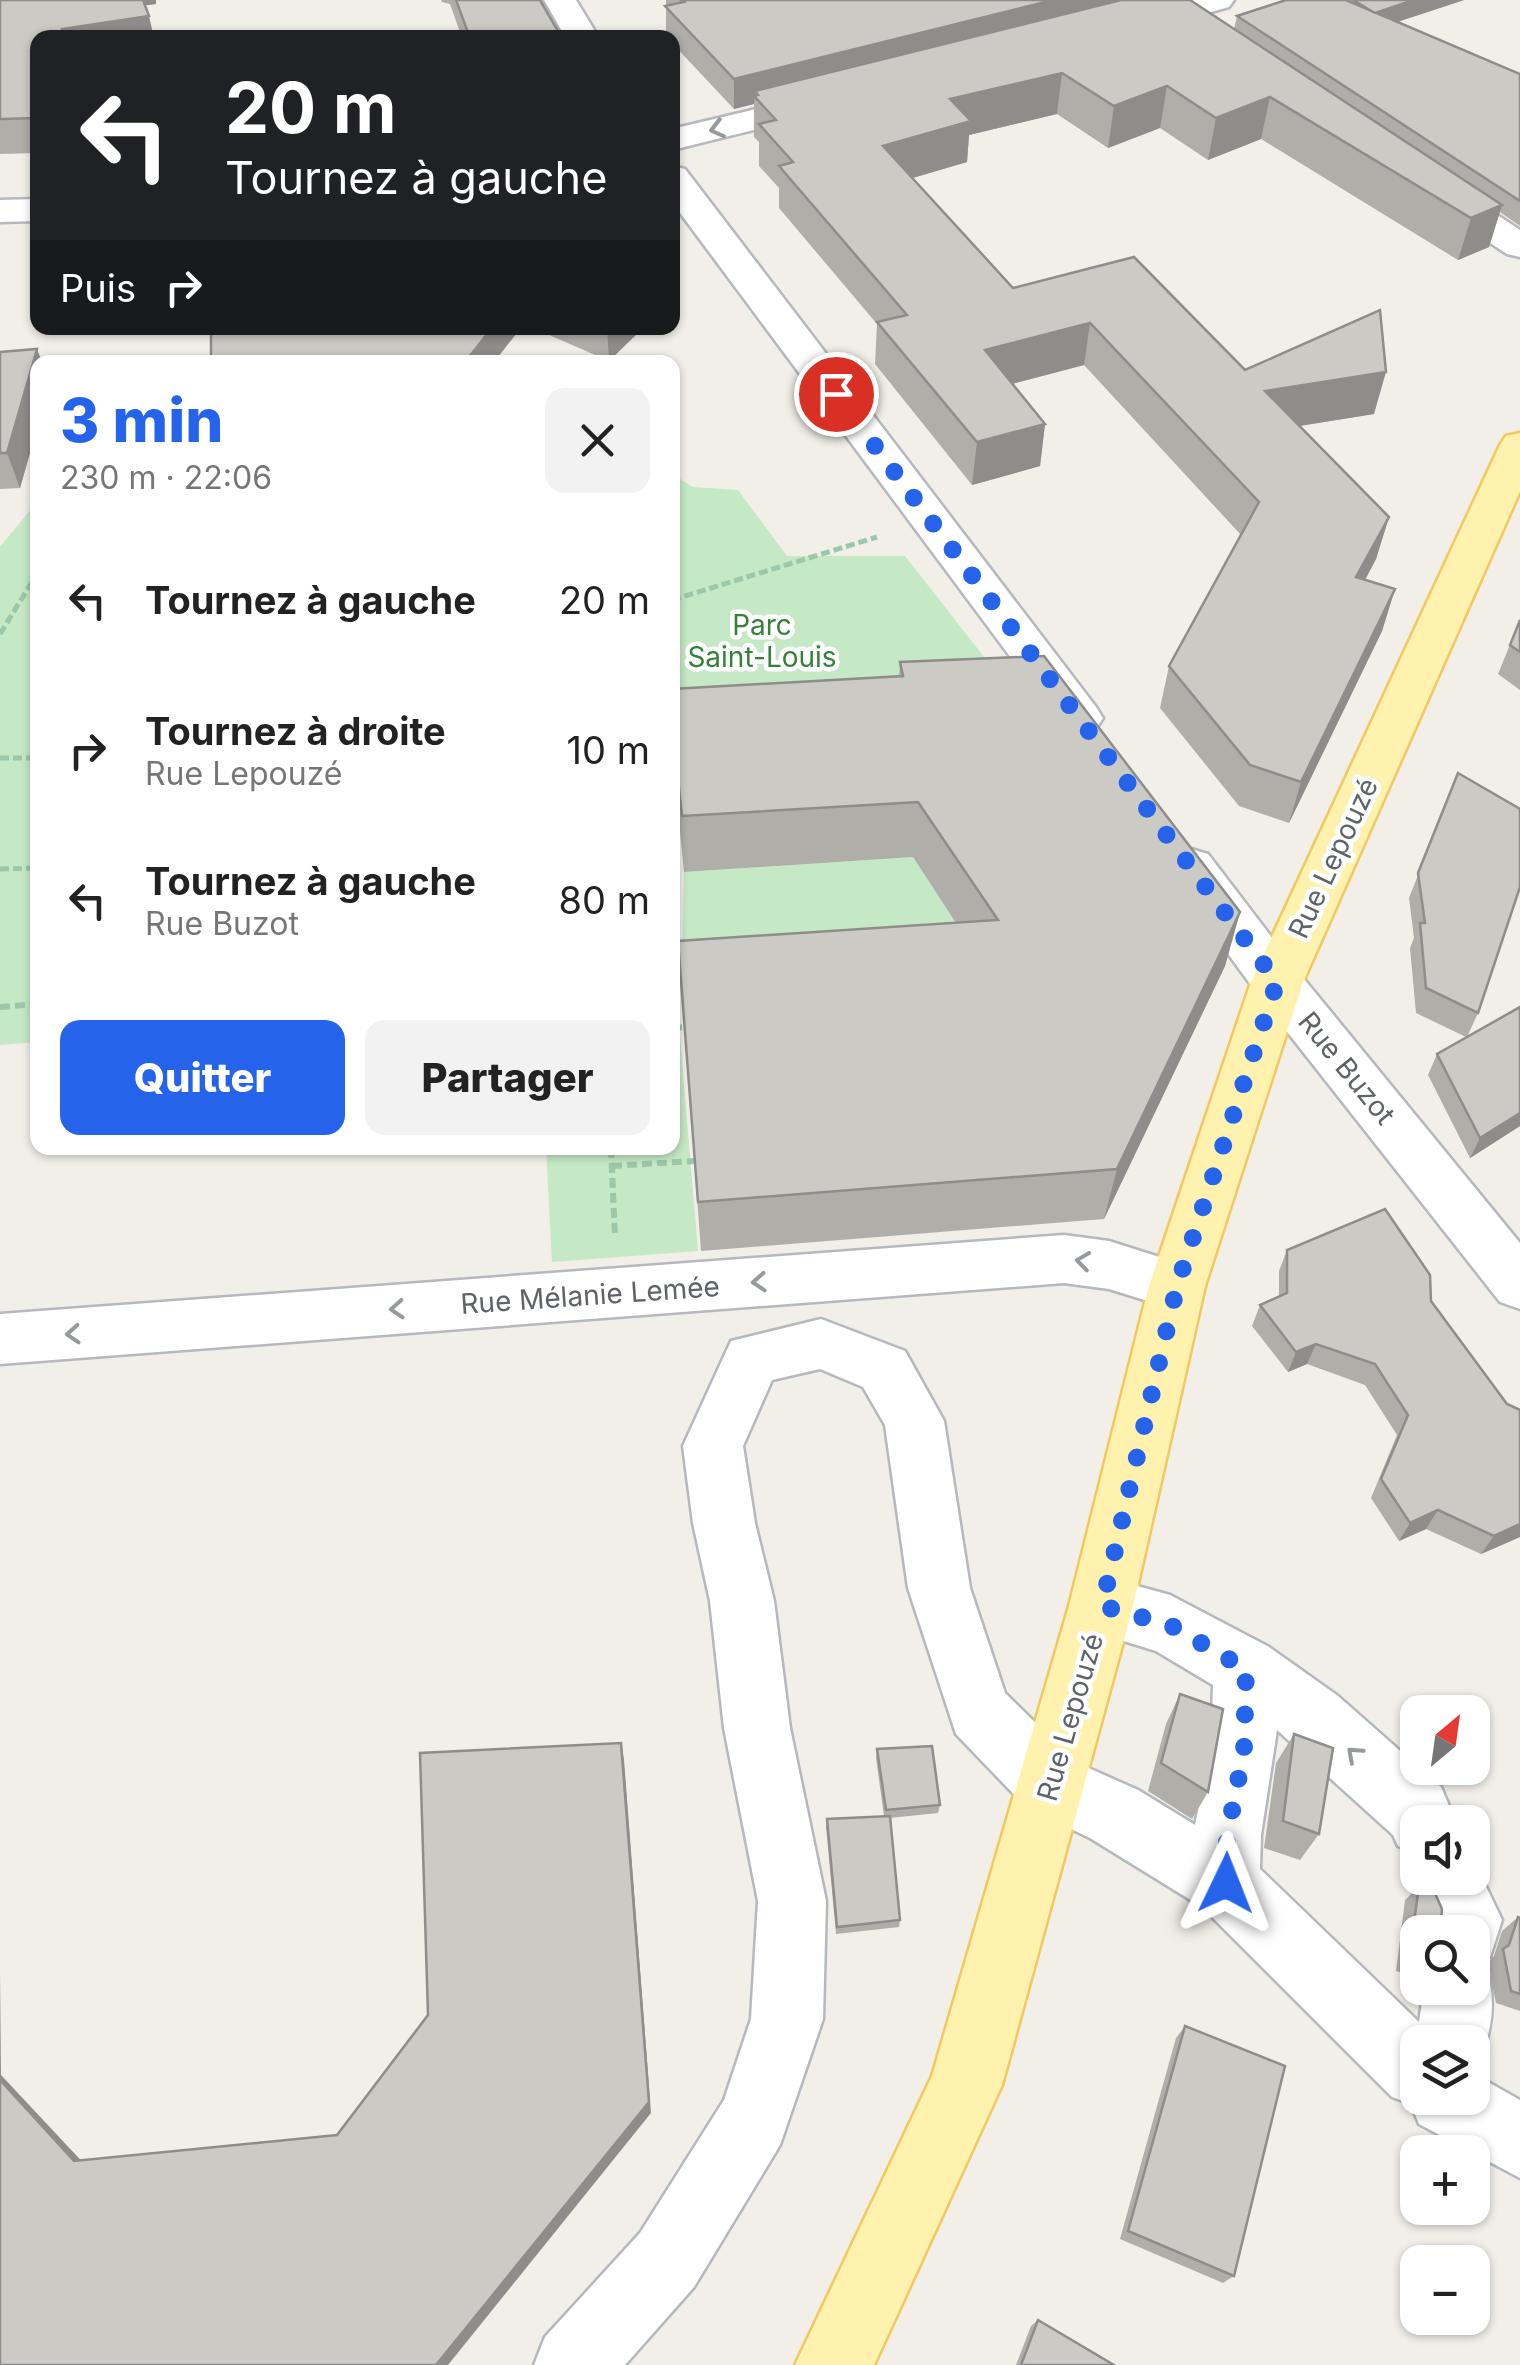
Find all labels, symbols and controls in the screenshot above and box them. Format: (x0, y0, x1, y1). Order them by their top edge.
text: 20 m (225, 65, 397, 150)
icon: left (60, 70, 190, 200)
one-way arrow (709, 117, 726, 138)
text: Tournez à gauche (225, 150, 607, 205)
icon: right (156, 260, 211, 315)
text: Puis (60, 265, 136, 311)
pin (794, 352, 879, 437)
icon: arrive (809, 367, 864, 422)
text: 3 min (60, 384, 223, 456)
button: close (545, 388, 650, 493)
text: 230 m · 22:06 (60, 458, 272, 497)
icon: left (60, 573, 115, 628)
text: Tournez à gauche (145, 577, 476, 623)
text: 20 m (559, 577, 650, 623)
park label: Parc Saint-Louis (687, 608, 837, 674)
text: Tournez à droite (145, 708, 446, 754)
icon: right (60, 723, 115, 778)
text: 10 m (567, 727, 650, 773)
text: Rue Lepouzé (145, 754, 342, 793)
street label: Rue Lepouzé (1281, 773, 1385, 943)
text: Tournez à gauche (145, 858, 476, 904)
icon: left (60, 873, 115, 928)
text: 80 m (559, 877, 650, 923)
text: Rue Buzot (145, 904, 299, 943)
street label: Rue Buzot (1291, 1005, 1403, 1131)
button: Quitter (60, 1020, 345, 1135)
button: Partager (365, 1020, 650, 1135)
one-way arrow (1075, 1252, 1091, 1273)
street label: Rue Mélanie Lemée (459, 1269, 721, 1321)
one-way arrow (751, 1271, 767, 1292)
one-way arrow (389, 1298, 405, 1320)
one-way arrow (65, 1322, 81, 1344)
street label: Rue Lepouzé (1030, 1629, 1110, 1805)
north arrow (1400, 1695, 1490, 1785)
map controls (1400, 1695, 1490, 2335)
one-way arrow (1347, 1747, 1366, 1765)
button: sound (1400, 1805, 1490, 1895)
position arrow (1174, 1831, 1278, 1935)
button: search (1400, 1915, 1490, 2005)
button: layers (1400, 2025, 1490, 2115)
button: + (1400, 2135, 1490, 2225)
button: − (1400, 2245, 1490, 2335)

